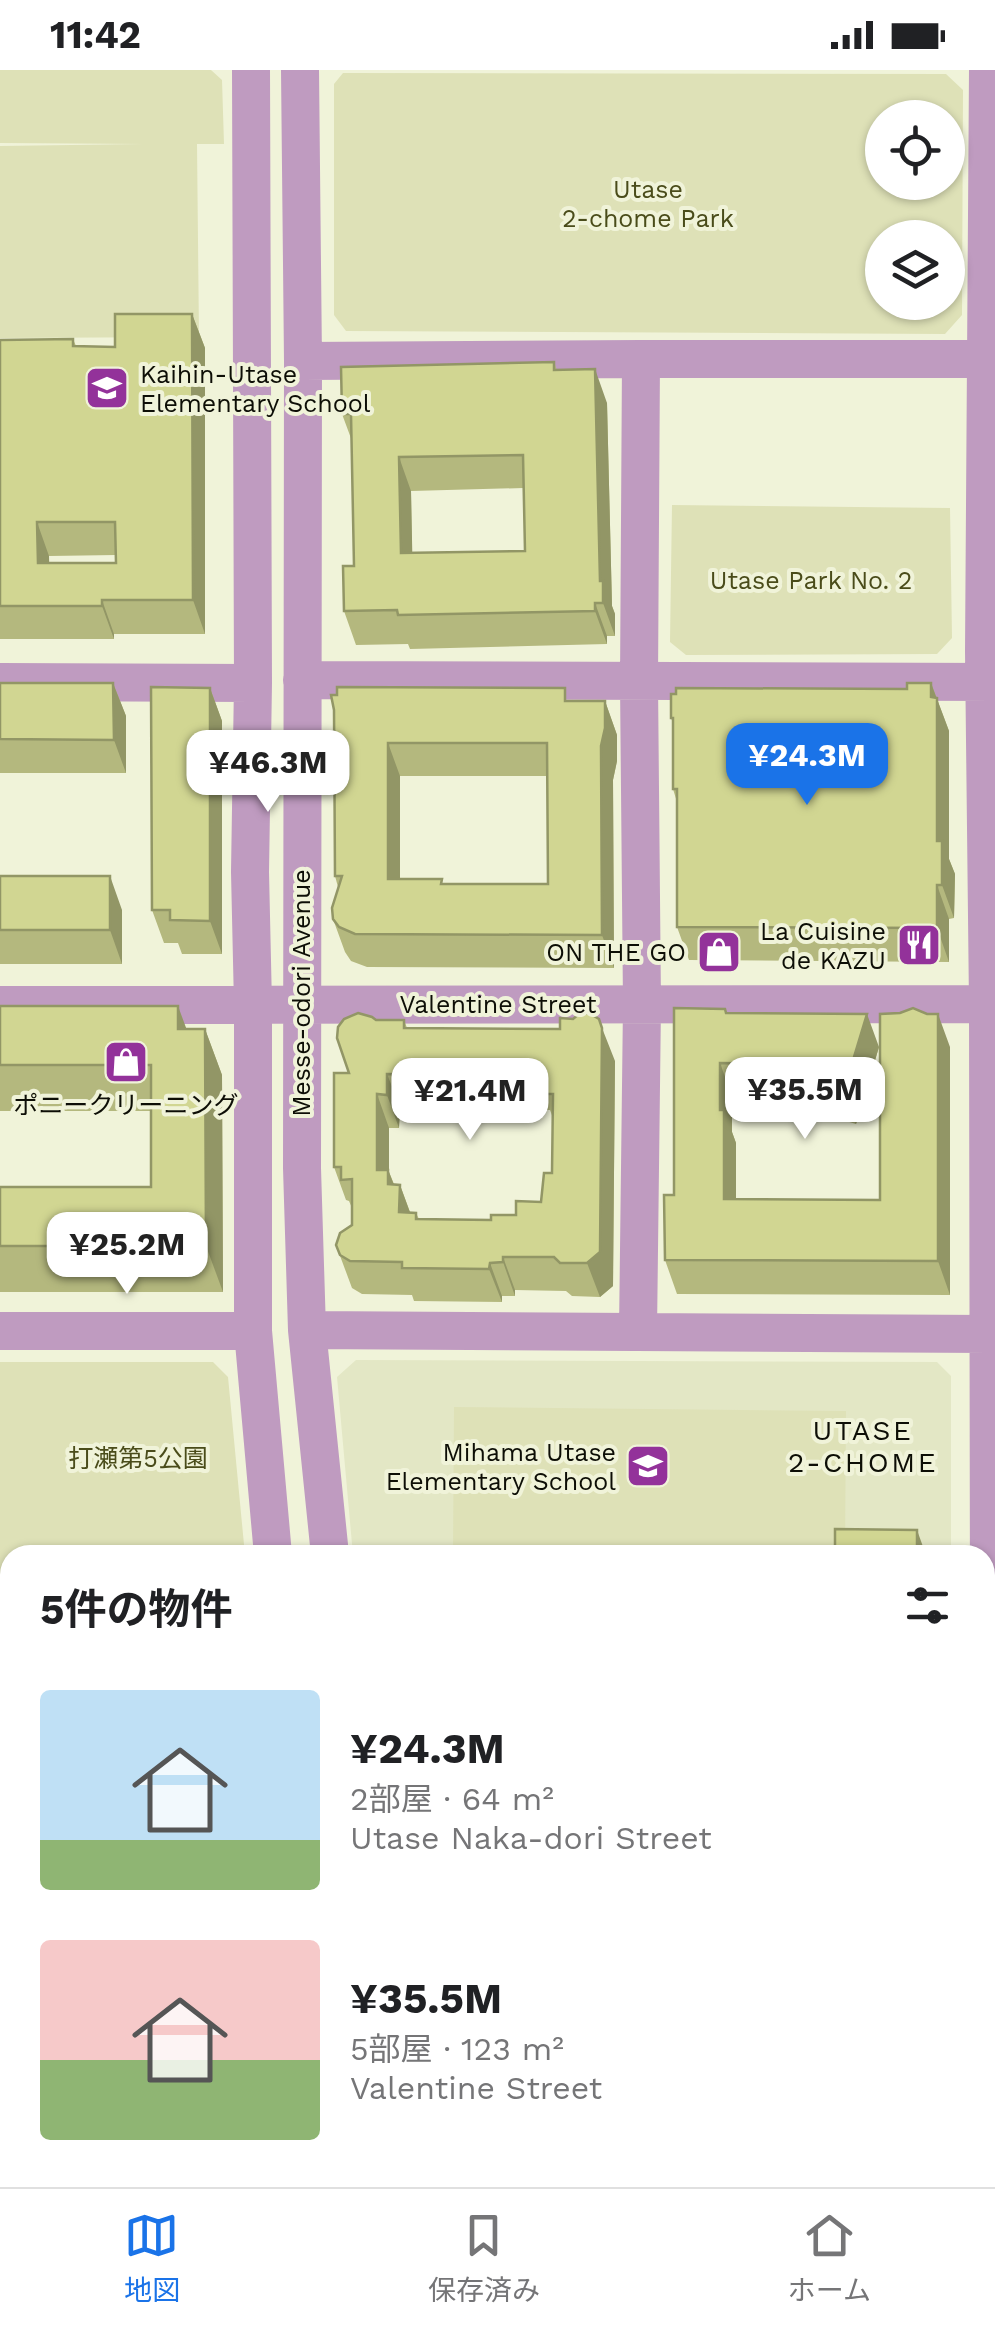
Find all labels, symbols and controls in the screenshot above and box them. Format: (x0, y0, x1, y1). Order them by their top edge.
text: 11:42 (50, 13, 141, 57)
map controls (865, 100, 965, 320)
button: locate (865, 100, 965, 200)
park label: Utase 2-chome Park (562, 175, 734, 233)
button: layers (865, 220, 965, 320)
place label: Kaihin-Utase Elementary School (140, 360, 371, 418)
school or university icon: Kaihin-Utase Elementary School (84, 365, 130, 411)
park label: Utase Park No. 2 (710, 566, 912, 595)
pin: ¥24.3M (726, 723, 888, 808)
pin: ¥46.3M (187, 730, 349, 815)
text: ¥24.3M (748, 736, 866, 774)
text: ¥46.3M (208, 743, 328, 781)
street label: Messe-odori Avenue (287, 869, 316, 1117)
place label: La Cuisine de KAZU (760, 917, 886, 975)
restaurant icon: La Cuisine de KAZU (896, 922, 942, 968)
shop icon: ON THE GO (696, 929, 742, 975)
place label: ON THE GO (546, 938, 686, 967)
street label: Valentine Street (399, 990, 597, 1019)
shop icon: ポニークリーニング (103, 1039, 149, 1085)
pin: ¥35.5M (724, 1057, 886, 1142)
pin: ¥21.4M (389, 1058, 551, 1143)
text: ¥35.5M (747, 1070, 863, 1108)
text: ¥21.4M (413, 1071, 527, 1109)
place label: ポニークリーニング (13, 1091, 239, 1120)
pin: ¥25.2M (46, 1212, 208, 1297)
text: ¥25.2M (69, 1225, 185, 1263)
district label: UTASE 2-CHOME (788, 1414, 938, 1479)
place label: Mihama Utase Elementary School (386, 1438, 616, 1496)
school or university icon: Mihama Utase Elementary School (625, 1443, 671, 1489)
park label: 打瀬第5公園 (68, 1444, 208, 1473)
icon: filters (900, 1578, 955, 1633)
text: 5件の物件 (40, 1585, 233, 1634)
text: ¥24.3M (350, 1724, 505, 1773)
icon: home (120, 1730, 240, 1850)
text: 2部屋 · 64 m² (350, 1780, 554, 1818)
text: Utase Naka-dori Street (350, 1819, 712, 1857)
text: ¥35.5M (350, 1974, 502, 2023)
icon: home (120, 1980, 240, 2100)
text: 5部屋 · 123 m² (350, 2030, 564, 2068)
text: Valentine Street (350, 2069, 602, 2107)
tab: 地図 (124, 2208, 180, 2308)
tab: 保存済み (428, 2208, 540, 2308)
tab: ホーム (788, 2208, 871, 2308)

